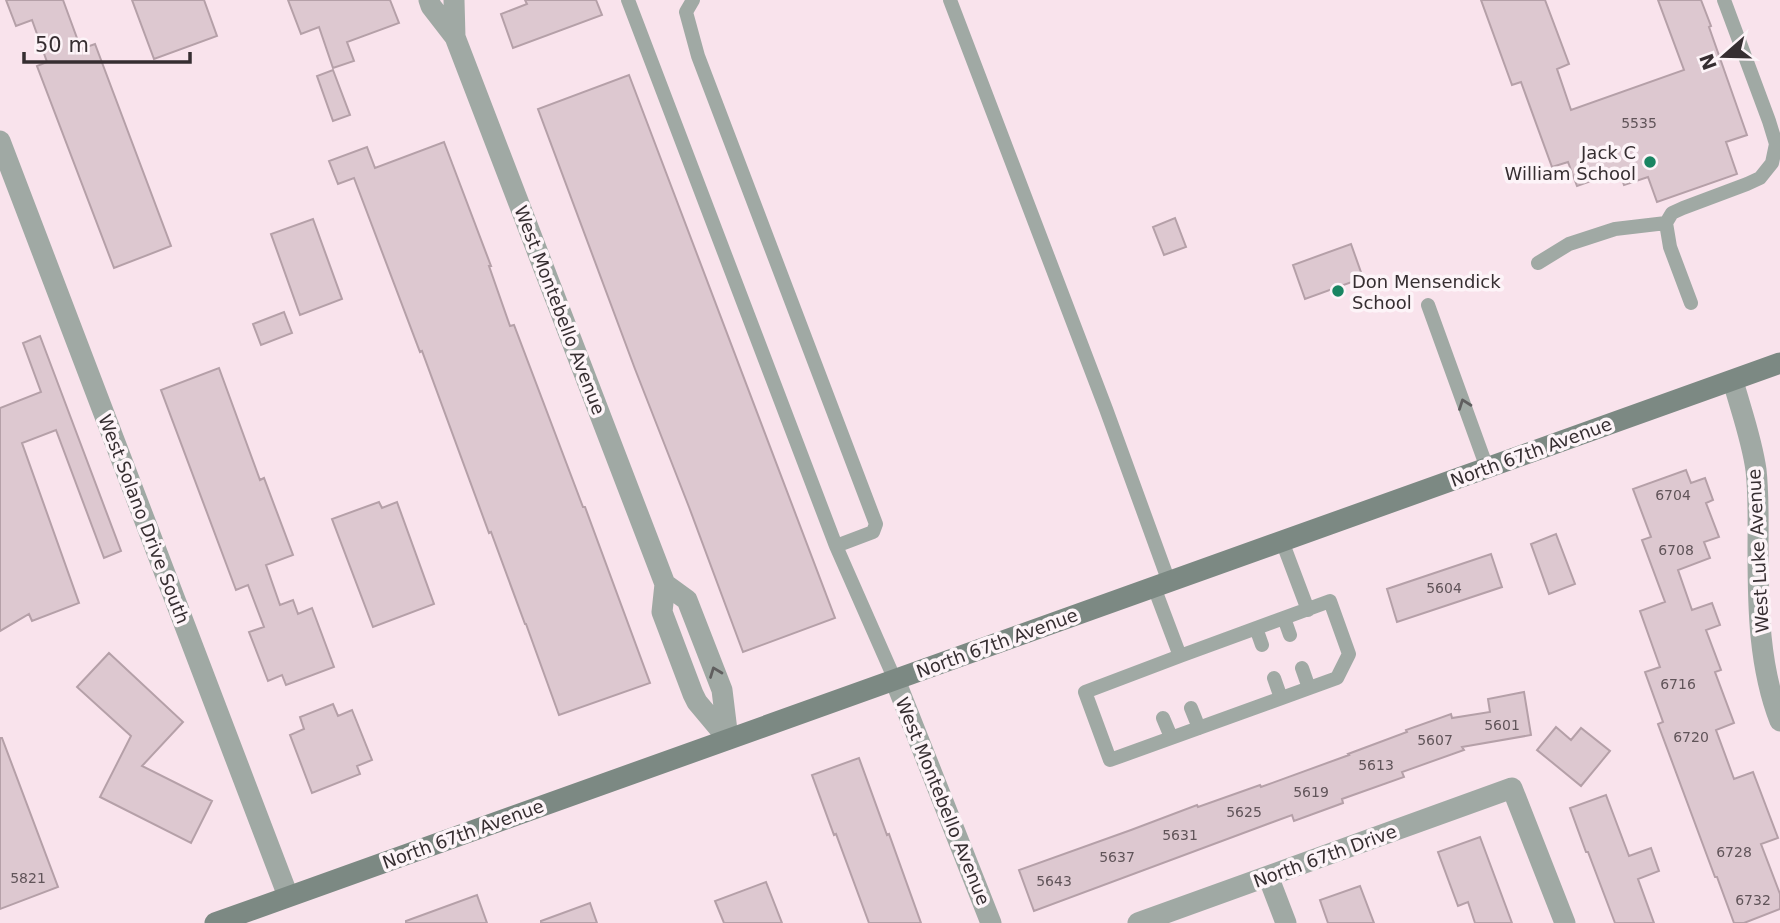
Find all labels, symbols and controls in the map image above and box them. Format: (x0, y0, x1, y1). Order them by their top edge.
scale bar (24, 21, 191, 65)
north arrow (1689, 21, 1759, 91)
text: 50 m (35, 33, 89, 57)
text: N (1695, 51, 1721, 73)
house number: 5535 (1621, 115, 1657, 131)
place label: Jack C William School (1505, 142, 1636, 184)
marker: Jack C William School (1642, 154, 1658, 170)
street label: West Montebello Avenue (510, 203, 610, 417)
place label: Don Mensendick School (1352, 271, 1501, 313)
marker: Don Mensendick School (1330, 283, 1346, 299)
one-way arrow (1458, 398, 1472, 410)
street label: West Solano Drive South (94, 411, 194, 627)
street label: North 67th Avenue (1448, 413, 1614, 491)
street label: West Luke Avenue (1743, 468, 1773, 634)
house number: 6704 (1655, 487, 1691, 503)
house number: 6708 (1658, 542, 1694, 558)
house number: 5604 (1426, 580, 1462, 596)
street label: North 67th Avenue (914, 604, 1080, 682)
one-way arrow (710, 667, 724, 679)
house number: 6716 (1660, 676, 1696, 692)
street label: West Montebello Avenue (892, 694, 994, 908)
house number: 5601 (1484, 717, 1520, 733)
house number: 6720 (1673, 729, 1709, 745)
house number: 5607 (1417, 732, 1453, 748)
house number: 5613 (1358, 757, 1394, 773)
house number: 5619 (1293, 784, 1329, 800)
street label: North 67th Avenue (380, 795, 546, 873)
house number: 5625 (1226, 804, 1262, 820)
street label: North 67th Drive (1250, 820, 1400, 892)
house number: 5631 (1162, 827, 1198, 843)
house number: 6728 (1716, 844, 1752, 860)
house number: 5637 (1099, 849, 1135, 865)
house number: 5821 (10, 870, 46, 886)
house number: 5643 (1036, 873, 1072, 889)
house number: 6732 (1735, 892, 1771, 908)

